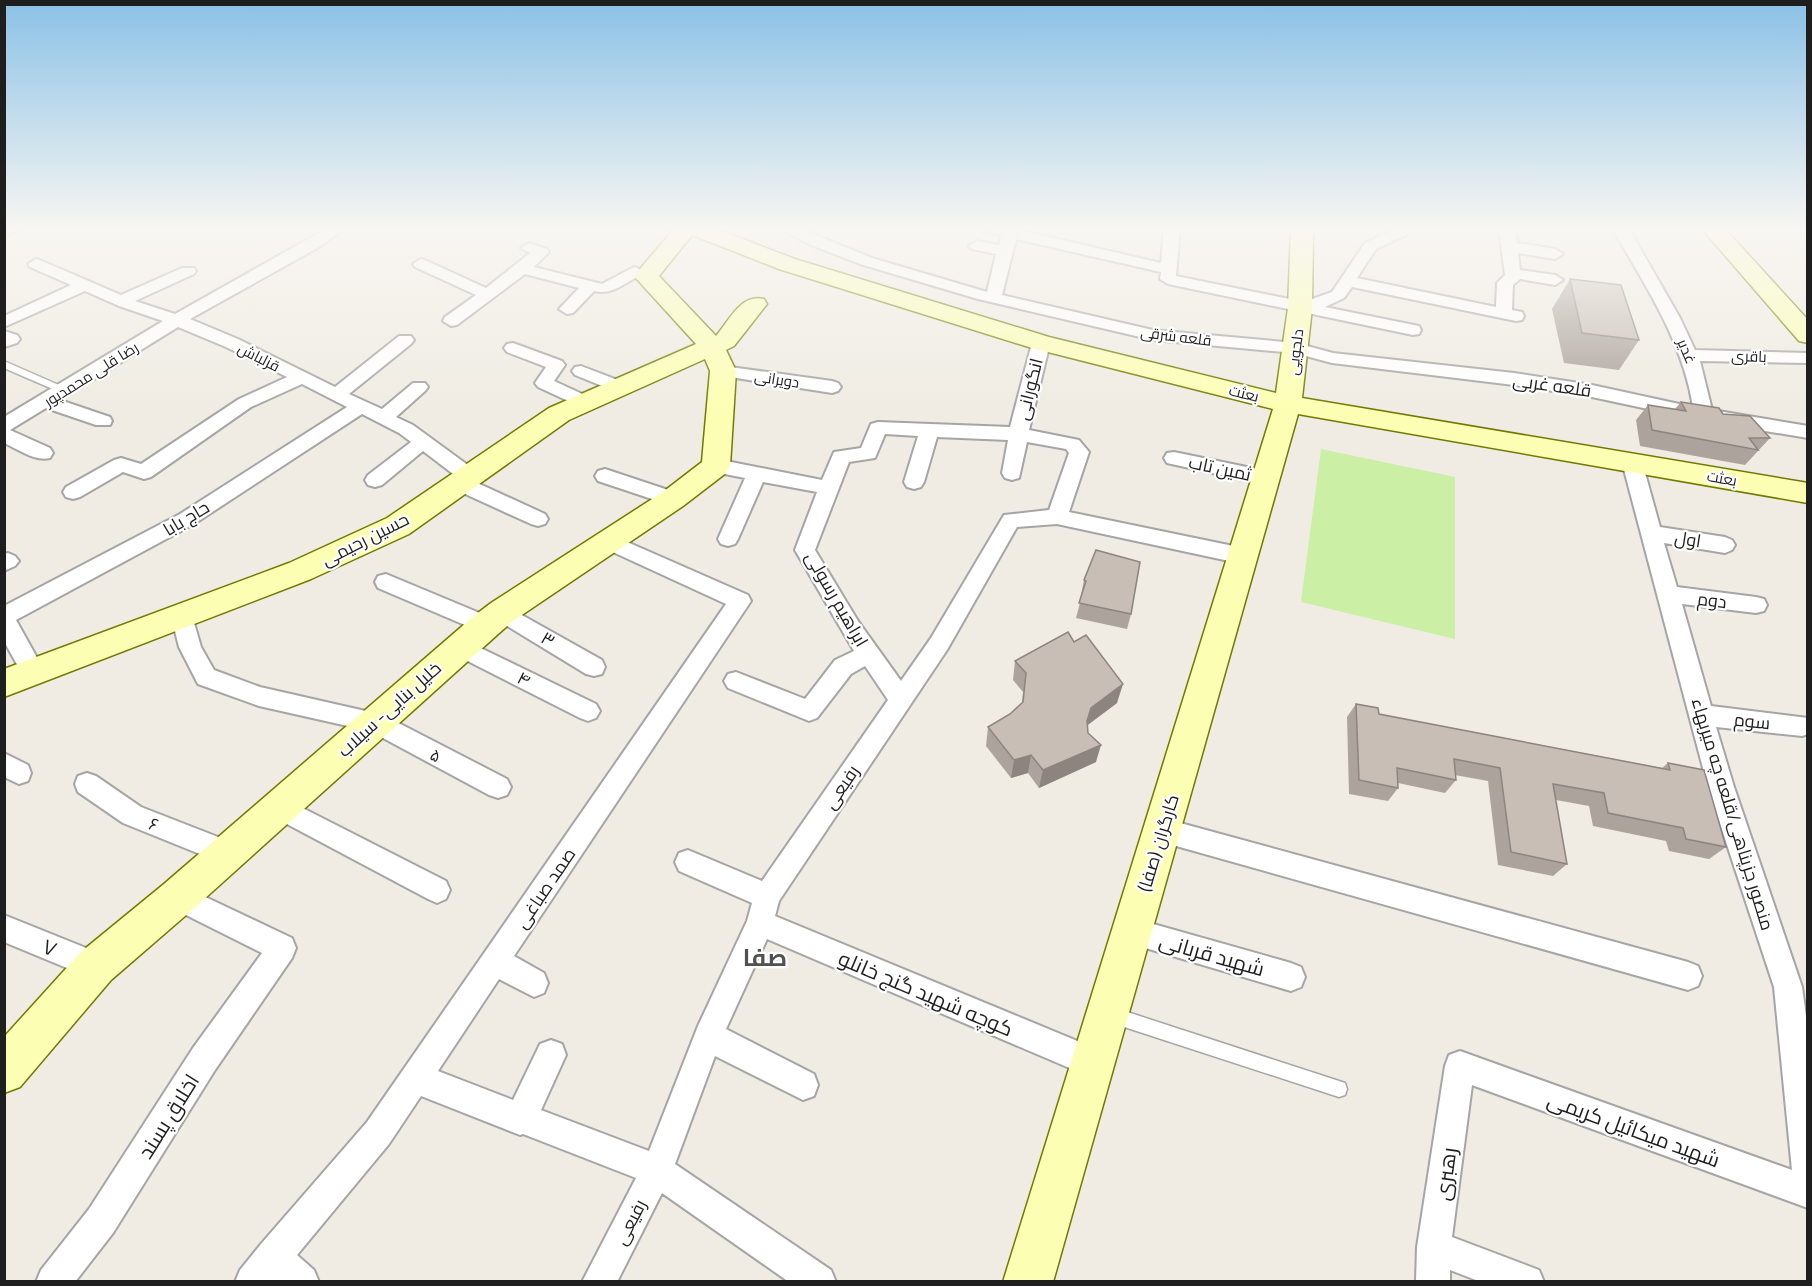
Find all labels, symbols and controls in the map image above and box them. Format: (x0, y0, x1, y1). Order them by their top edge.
street label: قلعه شرقی (1139, 320, 1213, 352)
street label: دلجویی (1281, 328, 1309, 376)
street label: غدیر (1671, 334, 1703, 367)
street label: رضا قلی محمدپور (38, 336, 143, 413)
street label: قزلباش (234, 337, 284, 377)
street label: باقری (1731, 344, 1767, 368)
street label: انگورانی (1008, 355, 1050, 423)
street label: دویرانی (753, 364, 801, 394)
street label: قلعه غربی (1511, 366, 1593, 404)
street label: بعثت (1227, 378, 1261, 408)
street label: ثمین تاب (1186, 448, 1254, 488)
street label: بعثت (1705, 464, 1739, 492)
street label: حاج بابا (158, 494, 214, 542)
street label: حسین رحیمی (316, 505, 414, 573)
street label: اول (1673, 524, 1703, 554)
street label: ابراهیم رسولی (799, 546, 875, 652)
street label: دوم (1696, 585, 1728, 615)
street label: ۳ (536, 624, 560, 654)
street label: خلیل بنایی- سیلاب (331, 655, 447, 763)
street label: ۴ (513, 664, 535, 694)
street label: منصور جزپناهی/قلعه چه میربهاء (1685, 694, 1781, 934)
street label: سوم (1732, 706, 1772, 736)
street label: ۵ (425, 741, 447, 769)
street label: رفیعی (816, 759, 866, 815)
street label: کارگران (صفا) (1130, 791, 1186, 895)
street label: ۶ (145, 810, 163, 838)
street label: صمد صباغی (508, 842, 582, 934)
street label: شهید قربانی (1156, 924, 1268, 984)
street label: ۷ (38, 930, 62, 964)
district label: صفا (743, 939, 787, 975)
street label: کوچه شهید گنج خانلو (834, 942, 1018, 1044)
street label: اخلاق پسند (129, 1067, 207, 1165)
street label: شهید میکائیل کریمی (1543, 1083, 1725, 1175)
street label: رهبری (1425, 1145, 1465, 1203)
street label: رفیعی (607, 1194, 653, 1250)

